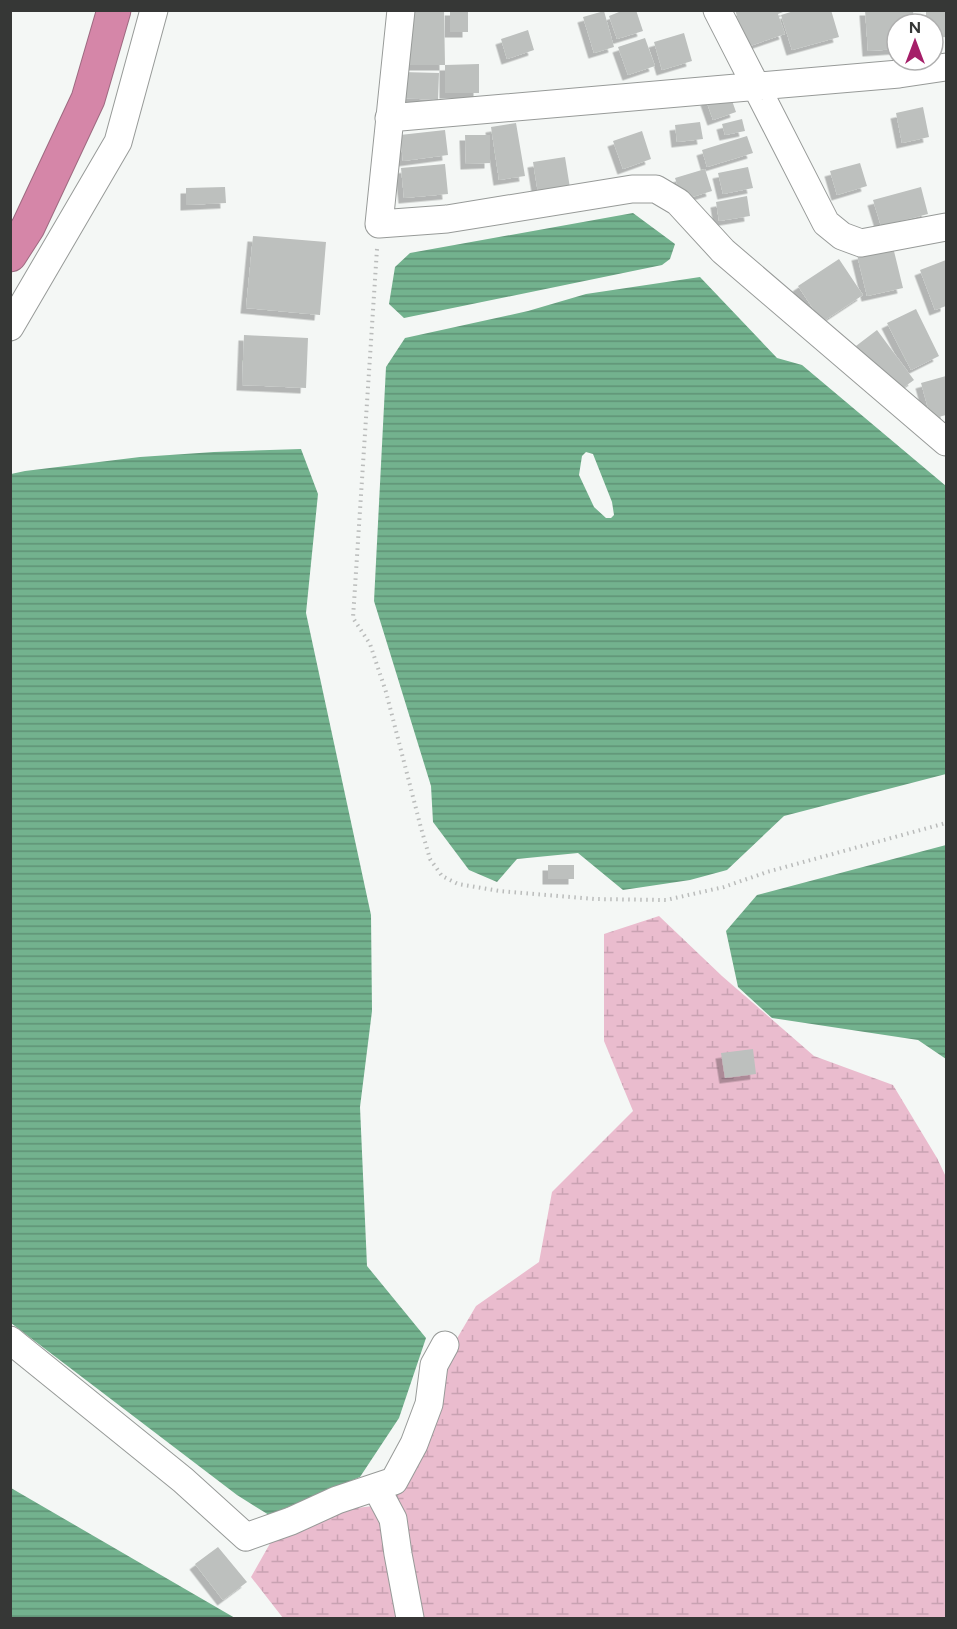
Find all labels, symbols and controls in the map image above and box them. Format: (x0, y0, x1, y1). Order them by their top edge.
north arrow (885, 12, 945, 72)
text: N (909, 18, 921, 37)

